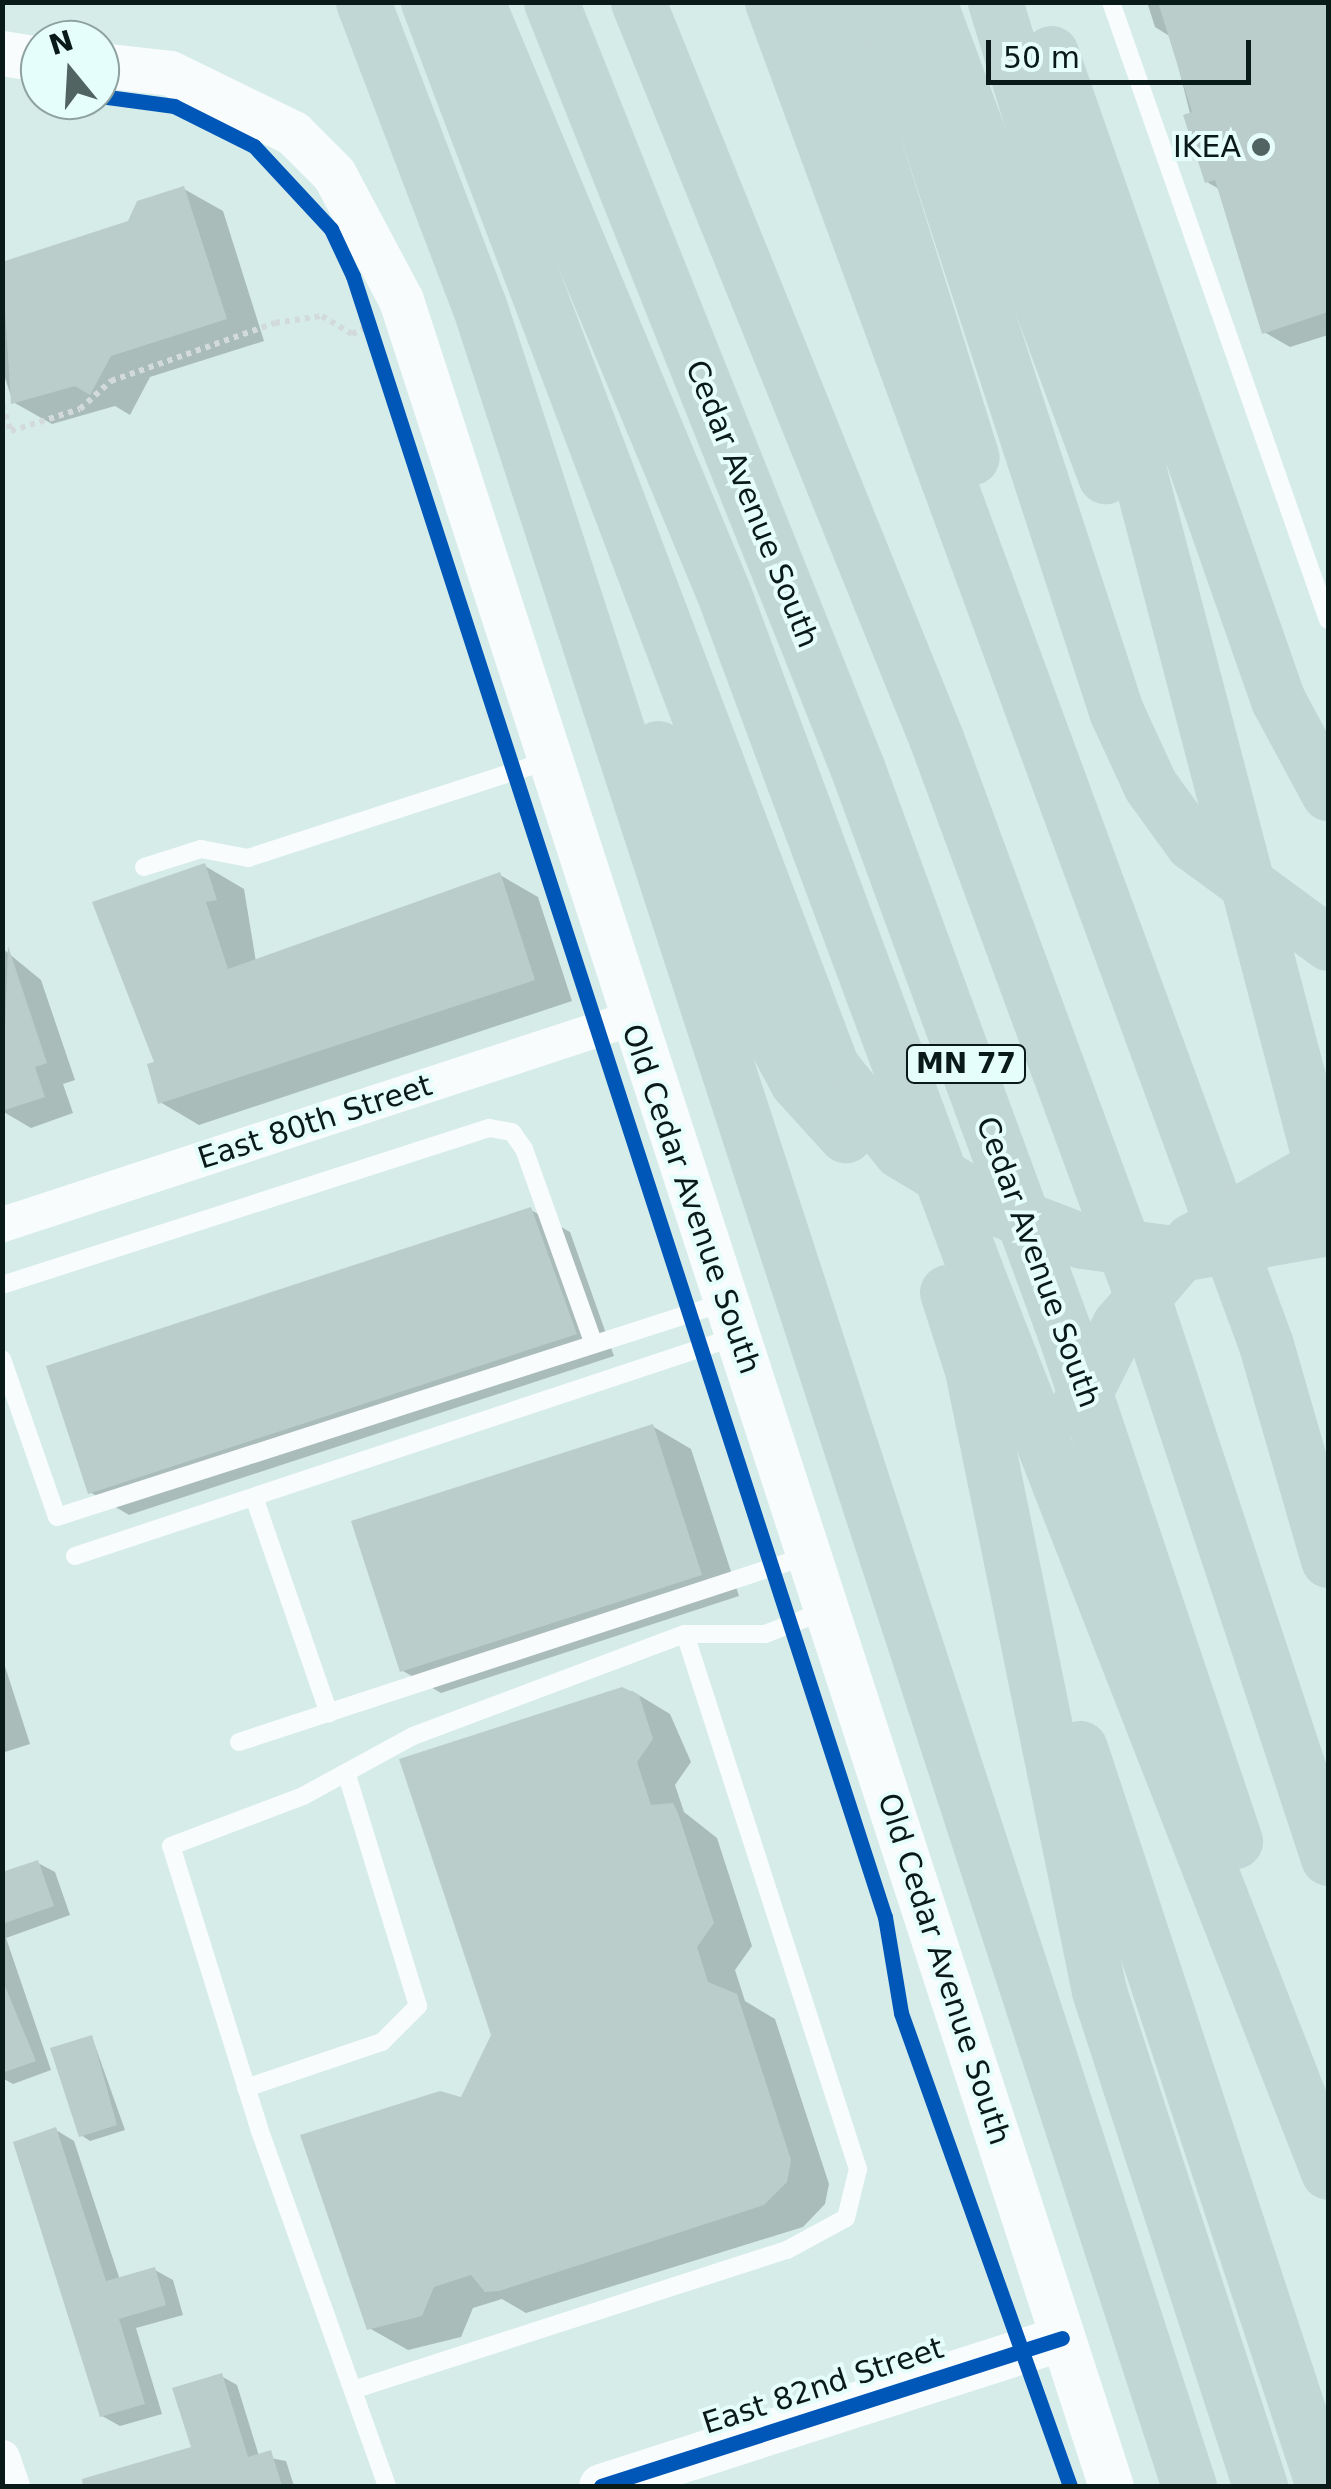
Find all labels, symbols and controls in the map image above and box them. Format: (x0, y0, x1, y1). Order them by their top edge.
north arrow (20, 20, 120, 120)
scale bar (991, 20, 1256, 82)
text: N (45, 24, 77, 62)
text: 50 m (1003, 40, 1080, 75)
place label: IKEA (1173, 129, 1241, 165)
marker: IKEA (1250, 136, 1272, 158)
street label: Cedar Avenue South (678, 355, 826, 653)
street label: Old Cedar Avenue South (614, 1019, 768, 1379)
road number: MN 77 (904, 1041, 1028, 1087)
street label: East 80th Street (193, 1067, 437, 1177)
street label: Cedar Avenue South (969, 1112, 1107, 1412)
street label: Old Cedar Avenue South (870, 1789, 1018, 2149)
street label: East 82nd Street (698, 2330, 948, 2442)

